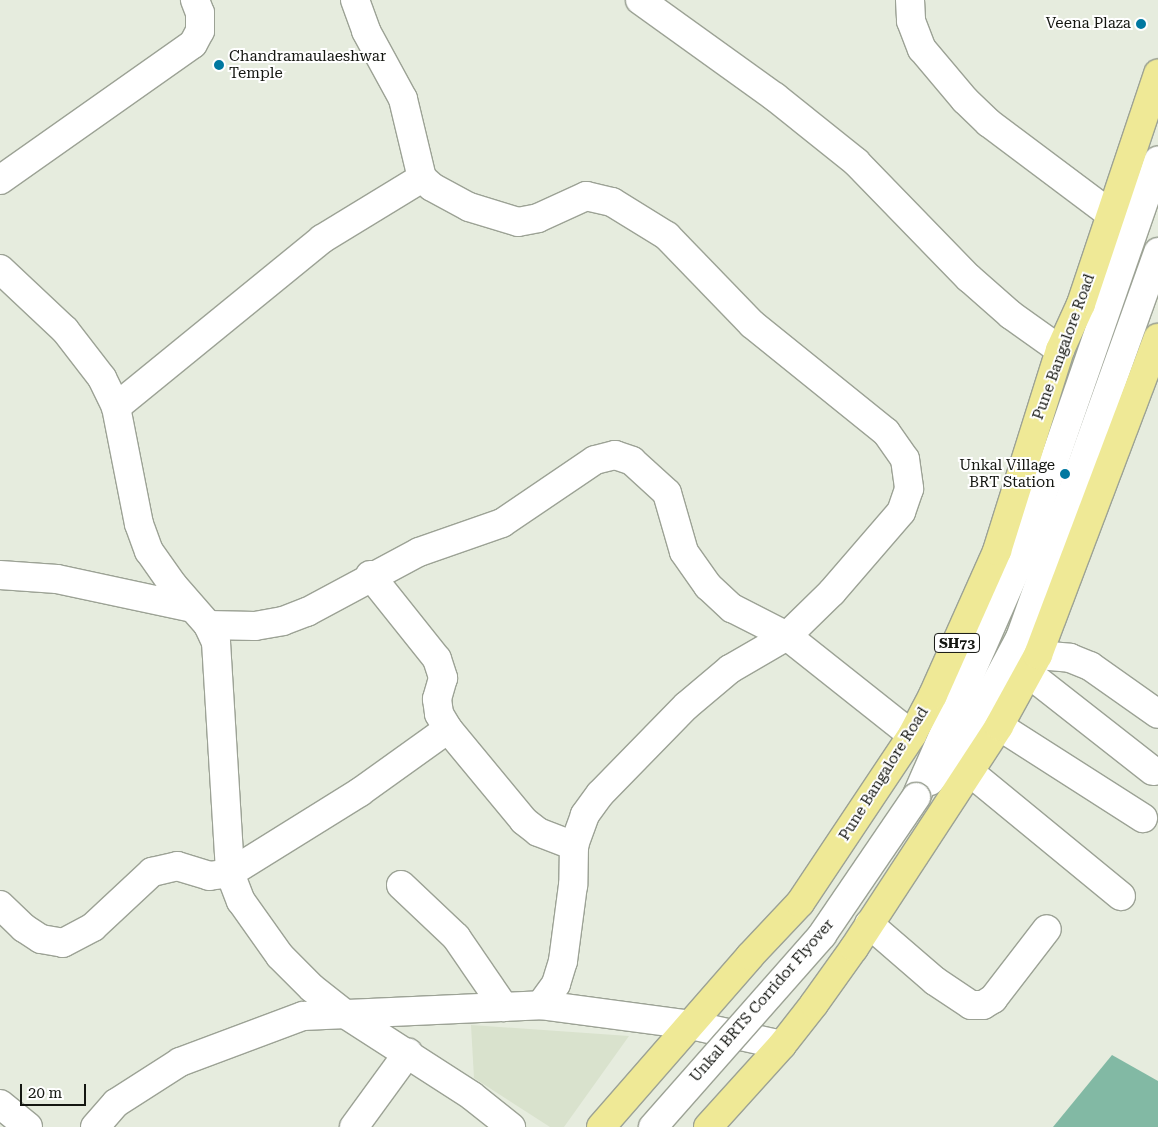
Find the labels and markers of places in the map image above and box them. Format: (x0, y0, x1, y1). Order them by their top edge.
place label: Veena Plaza (1046, 15, 1131, 33)
marker: Veena Plaza (1135, 18, 1147, 30)
place label: Chandramaulaeshwar Temple (229, 47, 386, 82)
marker: Chandramaulaeshwar Temple (213, 59, 225, 71)
place label: Unkal Village BRT Station (959, 456, 1055, 491)
marker: Unkal Village BRT Station (1059, 468, 1071, 480)

